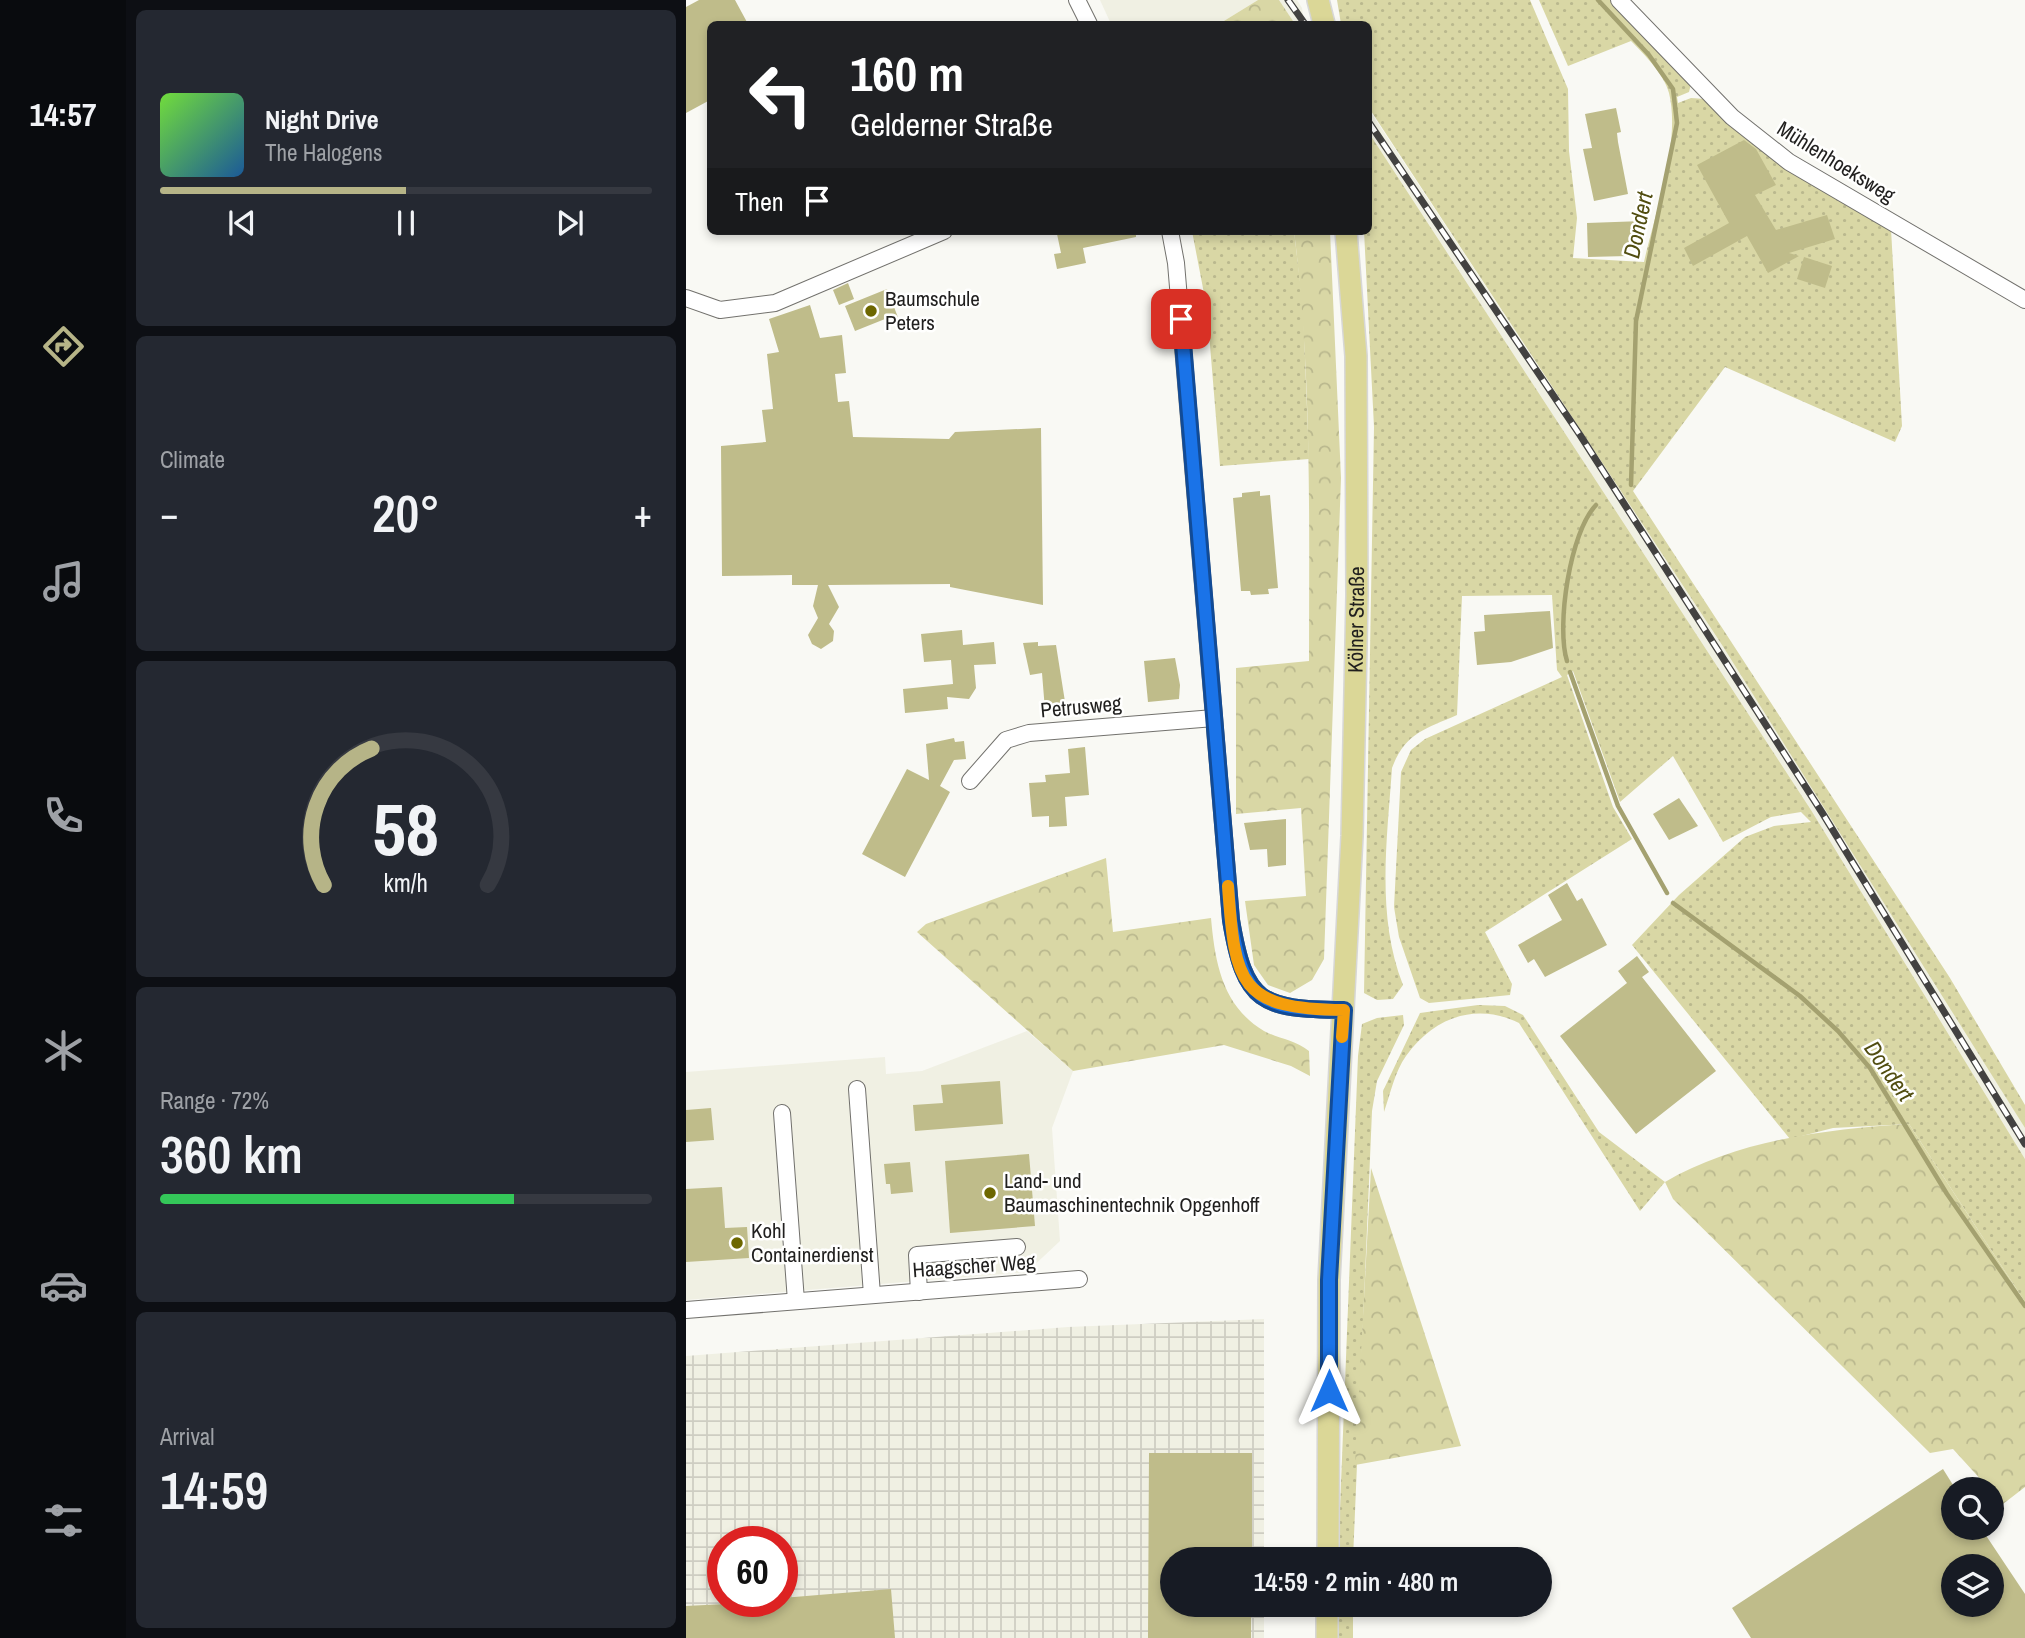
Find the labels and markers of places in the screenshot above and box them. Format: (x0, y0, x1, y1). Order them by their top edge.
place label: Baumschule Peters (885, 284, 980, 337)
pin (1151, 289, 1211, 349)
marker: Baumschule Peters (863, 303, 879, 319)
place label: Land- und Baumaschinentechnik Opgenhoff (1004, 1166, 1260, 1219)
marker: Land- und Baumaschinentechnik Opgenhoff (982, 1185, 998, 1201)
place label: Kohl Containerdienst (751, 1216, 874, 1269)
marker: Kohl Containerdienst (729, 1235, 745, 1251)

